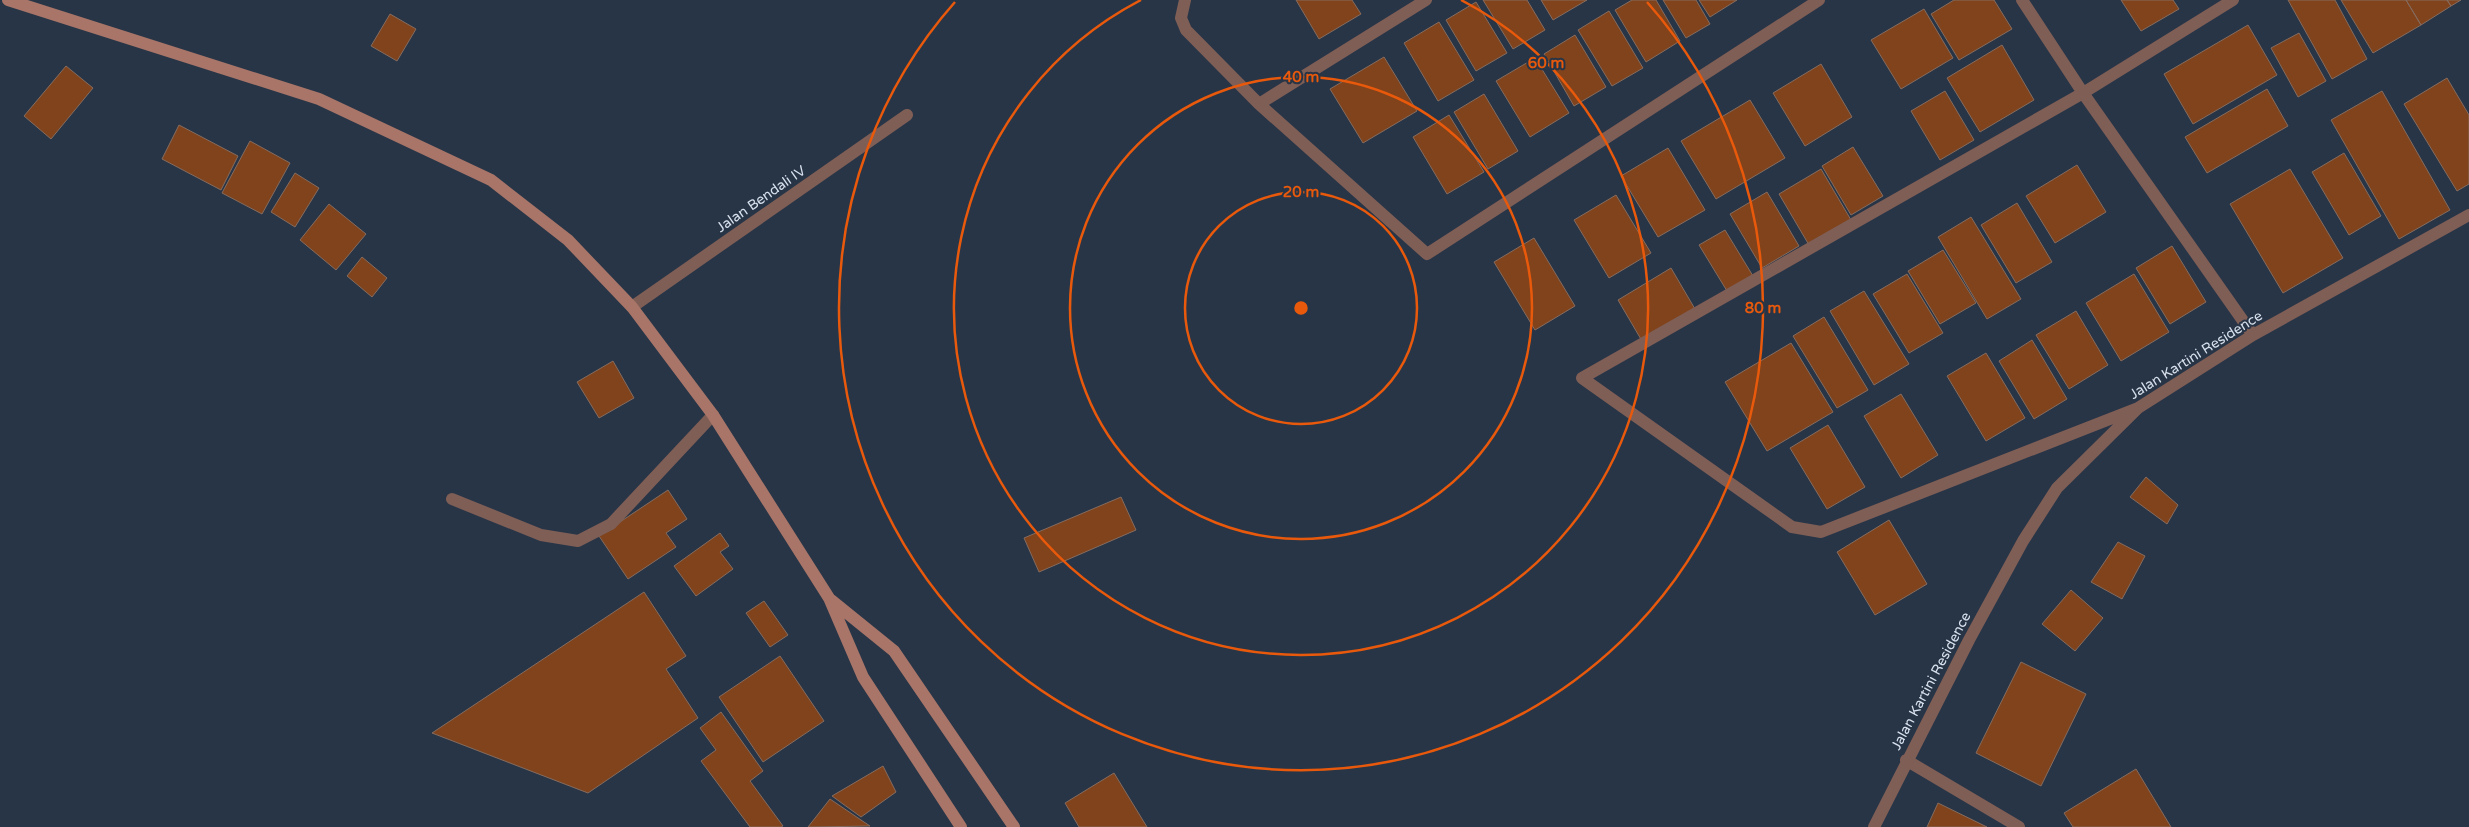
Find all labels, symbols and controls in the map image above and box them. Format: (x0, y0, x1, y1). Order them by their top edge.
text: 60 m (1528, 54, 1564, 72)
text: 40 m (1283, 68, 1319, 86)
street label: Jalan Bendali IV (713, 162, 809, 236)
text: 20 m (1283, 183, 1319, 201)
centre of rings (1292, 299, 1310, 317)
text: 80 m (1745, 299, 1781, 317)
street label: Jalan Kartini Residence (2126, 307, 2266, 403)
street label: Jalan Kartini Residence (1887, 609, 1975, 753)

